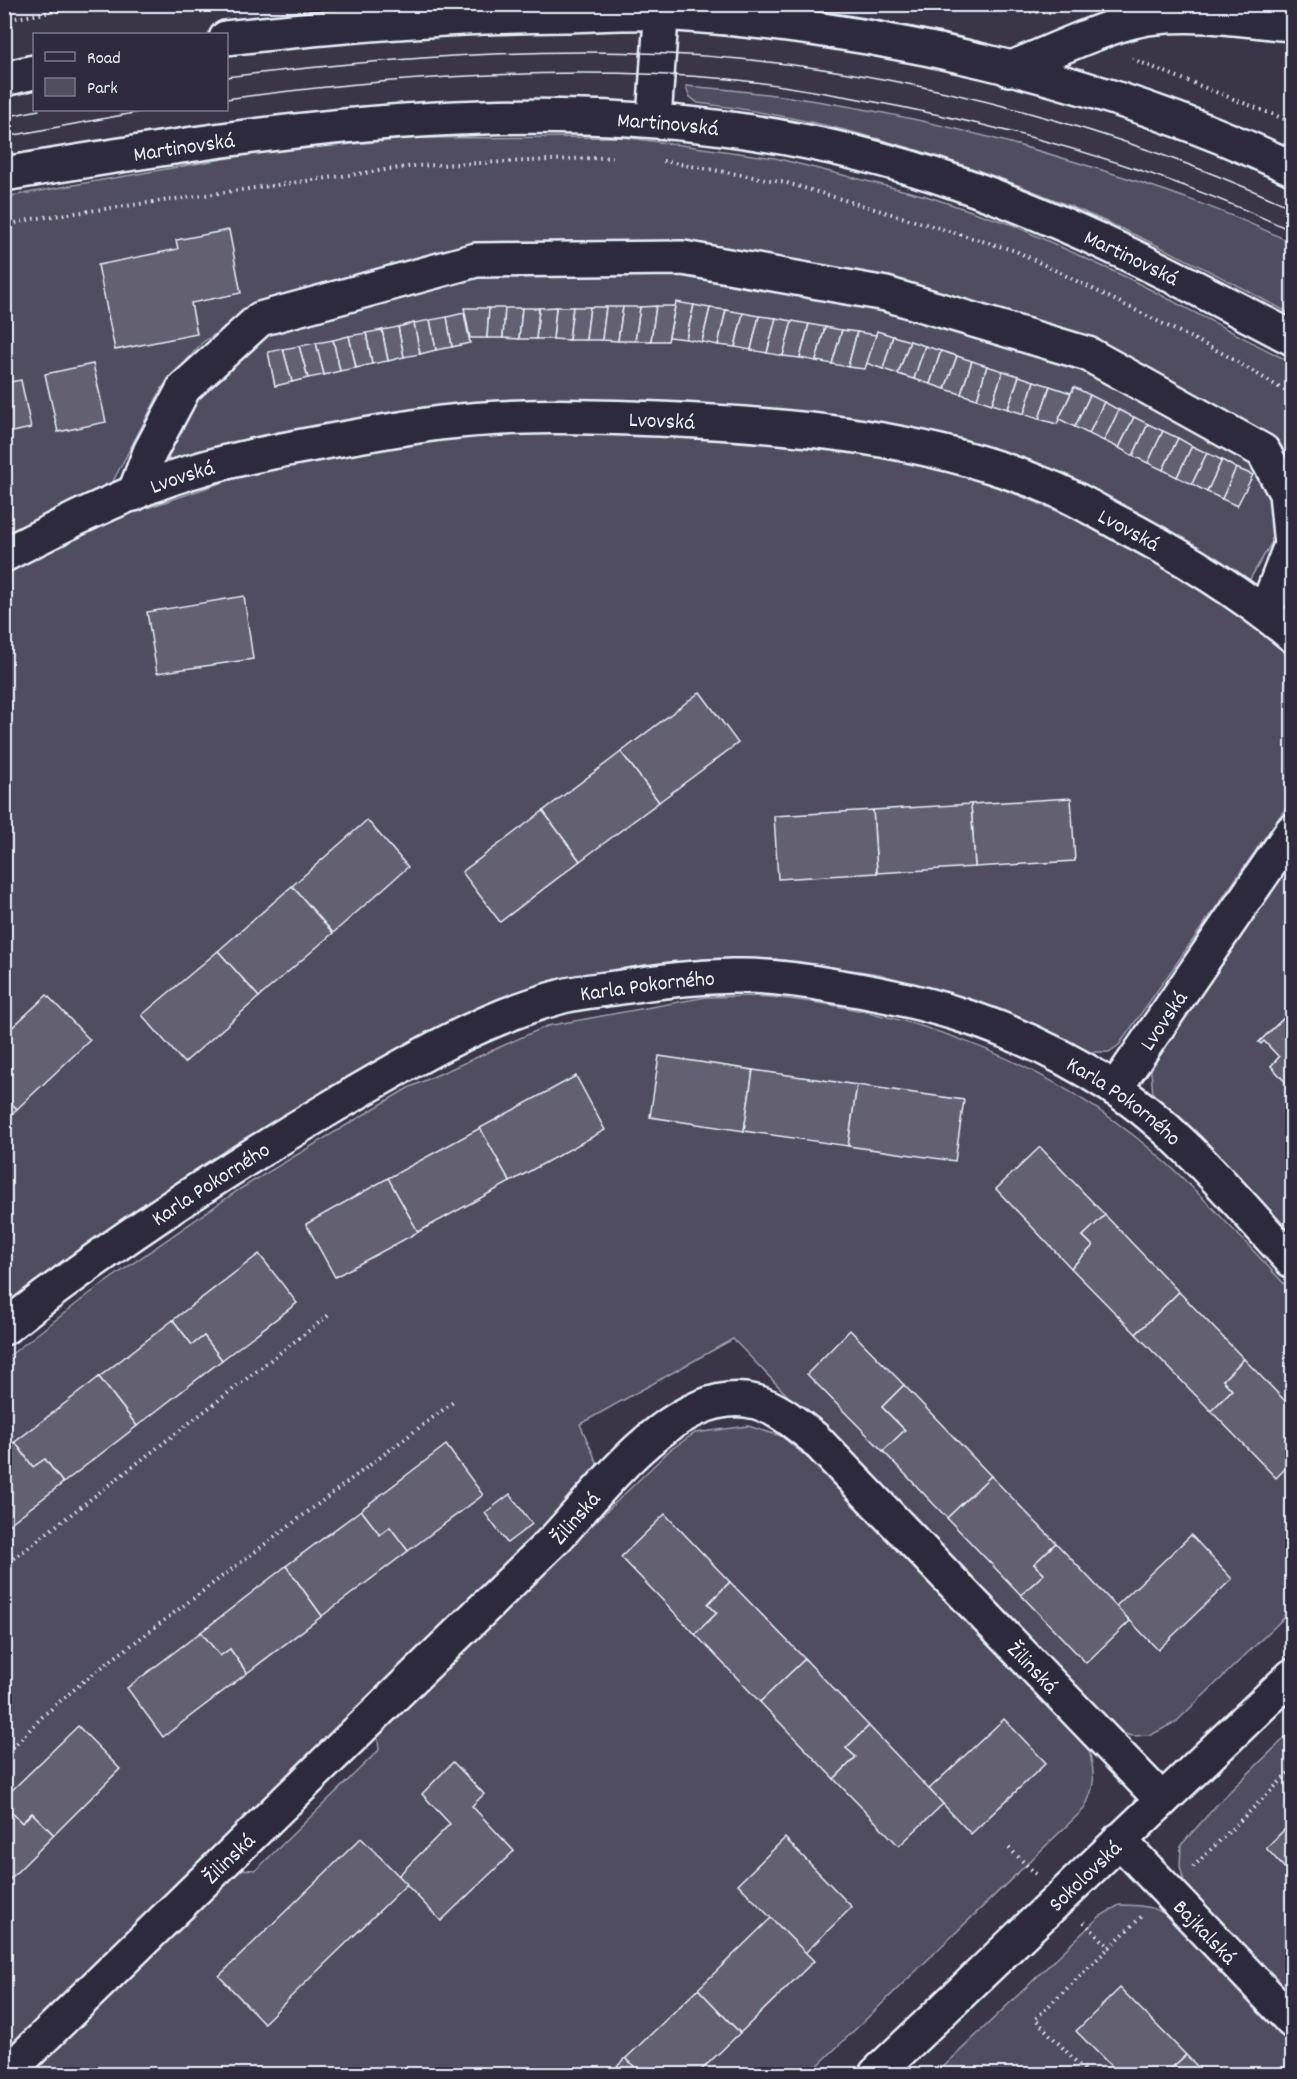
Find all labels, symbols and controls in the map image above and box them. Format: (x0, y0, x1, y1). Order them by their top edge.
legend (33, 33, 228, 111)
text: Road (87, 47, 121, 72)
text: Park (87, 77, 118, 102)
street label: Martinovská (616, 106, 720, 146)
street label: Martinovská (132, 127, 237, 172)
street label: Martinovská (1078, 224, 1183, 296)
street label: Lvovská (628, 406, 696, 440)
street label: Lvovská (146, 454, 218, 504)
street label: Lvovská (1091, 502, 1165, 561)
street label: Karla Pokorného (578, 965, 716, 1011)
street label: Lvovská (1134, 986, 1197, 1058)
street label: Karla Pokorného (1060, 1051, 1187, 1154)
street label: Karla Pokorného (146, 1136, 277, 1235)
street label: Žilinská (545, 1486, 609, 1553)
street label: Žilinská (998, 1636, 1064, 1702)
street label: Žilinská (197, 1827, 264, 1893)
street label: Sokolovská (1043, 1834, 1130, 1920)
street label: Bajkalská (1165, 1894, 1243, 1973)

